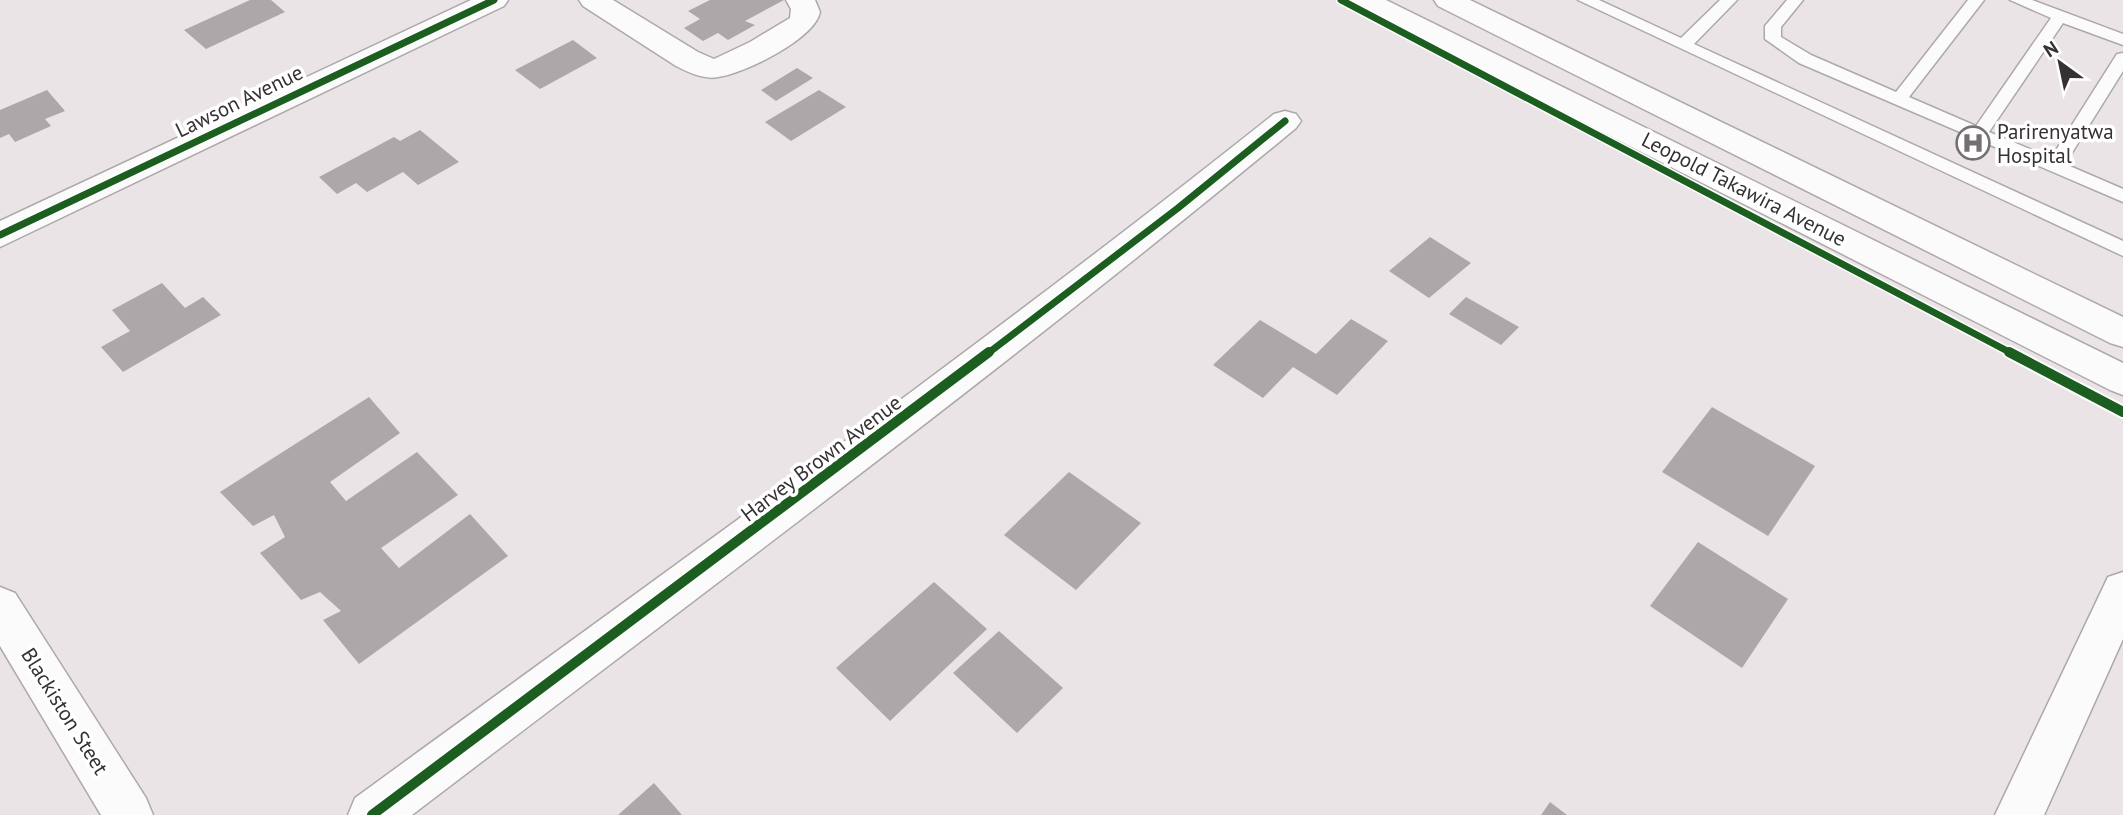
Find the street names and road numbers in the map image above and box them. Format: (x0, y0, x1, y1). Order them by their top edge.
street label: Lawson Avenue (171, 59, 307, 143)
street label: Leopold Takawira Avenue (1637, 126, 1851, 252)
street label: Harvey Brown Avenue (735, 389, 907, 527)
street label: Blackiston Steet (15, 643, 115, 779)

